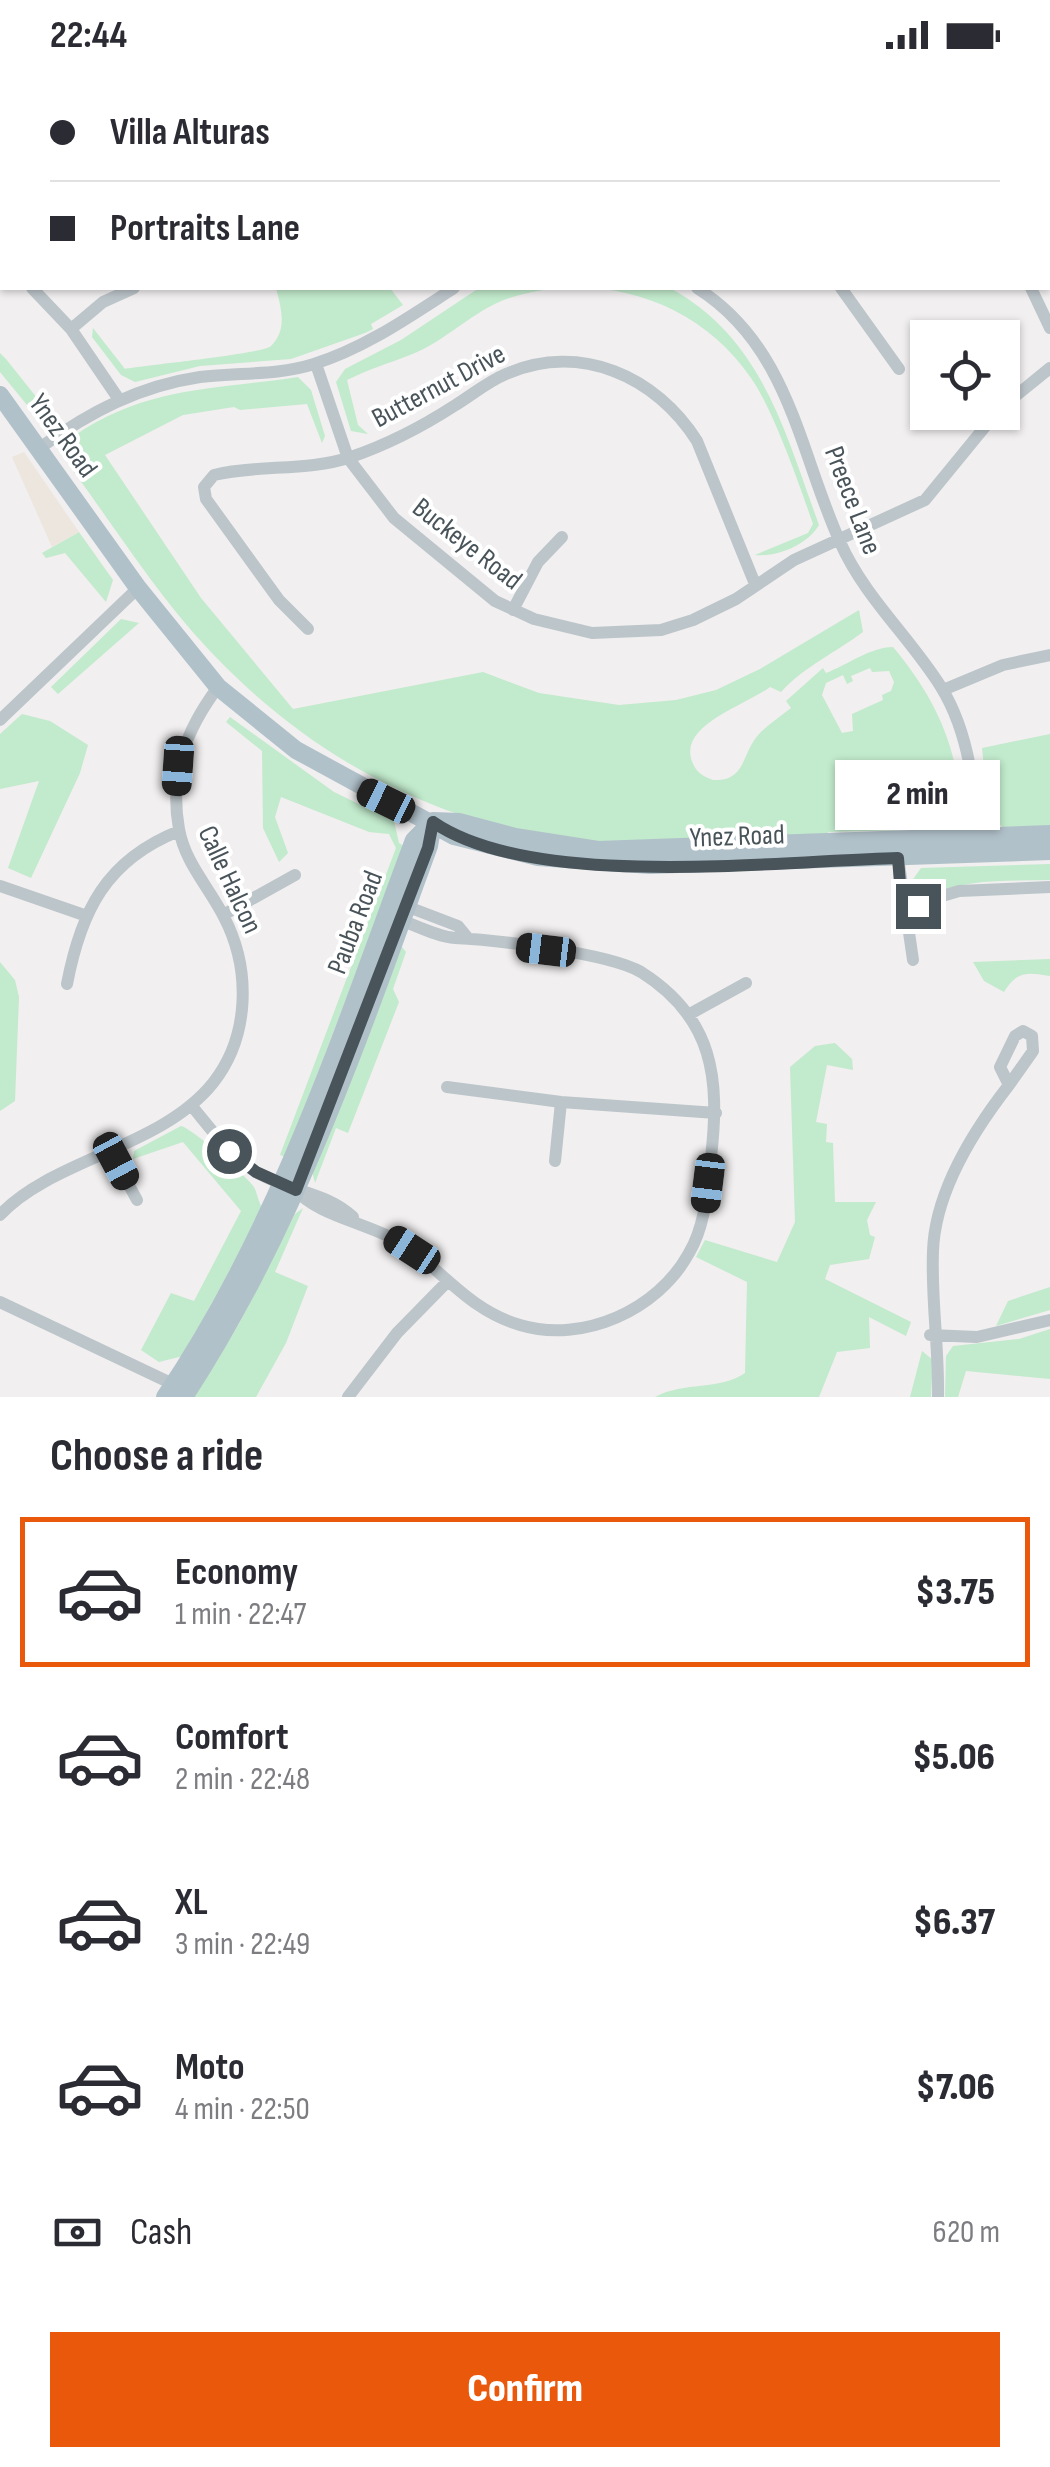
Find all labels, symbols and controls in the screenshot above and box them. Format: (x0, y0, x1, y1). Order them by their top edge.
text: 22:44 (50, 13, 127, 58)
text: Villa Alturas (110, 110, 270, 155)
text: Portraits Lane (110, 206, 300, 251)
map controls (910, 320, 1020, 430)
button: locate (910, 320, 1020, 430)
street label: Butternut Drive (367, 338, 511, 435)
street label: Ynez Road (22, 388, 104, 484)
street label: Preece Lane (817, 442, 888, 559)
street label: Buckeye Road (406, 491, 528, 597)
car (161, 735, 195, 797)
callout: 2 min (836, 761, 1000, 831)
car (352, 774, 420, 828)
text: 2 min (886, 775, 949, 814)
street label: Ynez Road (689, 818, 785, 855)
street label: Calle Halcon (190, 821, 269, 939)
street label: Pauba Road (321, 866, 390, 979)
route end (896, 884, 941, 929)
car (514, 931, 578, 969)
car (89, 1127, 143, 1195)
route start (207, 1129, 252, 1174)
car (689, 1151, 727, 1215)
car (379, 1221, 445, 1279)
text: Choose a ride (50, 1429, 263, 1484)
icon: car (55, 1547, 145, 1637)
text: Economy (175, 1550, 298, 1595)
text: $3.75 (916, 1570, 995, 1615)
text: 1 min · 22:47 (175, 1595, 306, 1634)
icon: car (55, 1712, 145, 1802)
text: Comfort (175, 1715, 289, 1760)
text: $5.06 (912, 1735, 995, 1780)
text: 2 min · 22:48 (175, 1760, 310, 1799)
icon: car (55, 1877, 145, 1967)
text: XL (175, 1880, 208, 1925)
text: $6.37 (913, 1900, 995, 1945)
text: 3 min · 22:49 (175, 1925, 310, 1964)
icon: car (55, 2042, 145, 2132)
text: Moto (175, 2045, 245, 2090)
text: $7.06 (916, 2065, 995, 2110)
text: 4 min · 22:50 (175, 2090, 310, 2129)
icon: cash (50, 2205, 105, 2260)
text: Cash (130, 2210, 192, 2255)
text: 620 m (933, 2213, 1000, 2252)
button: Confirm (50, 2332, 1000, 2447)

